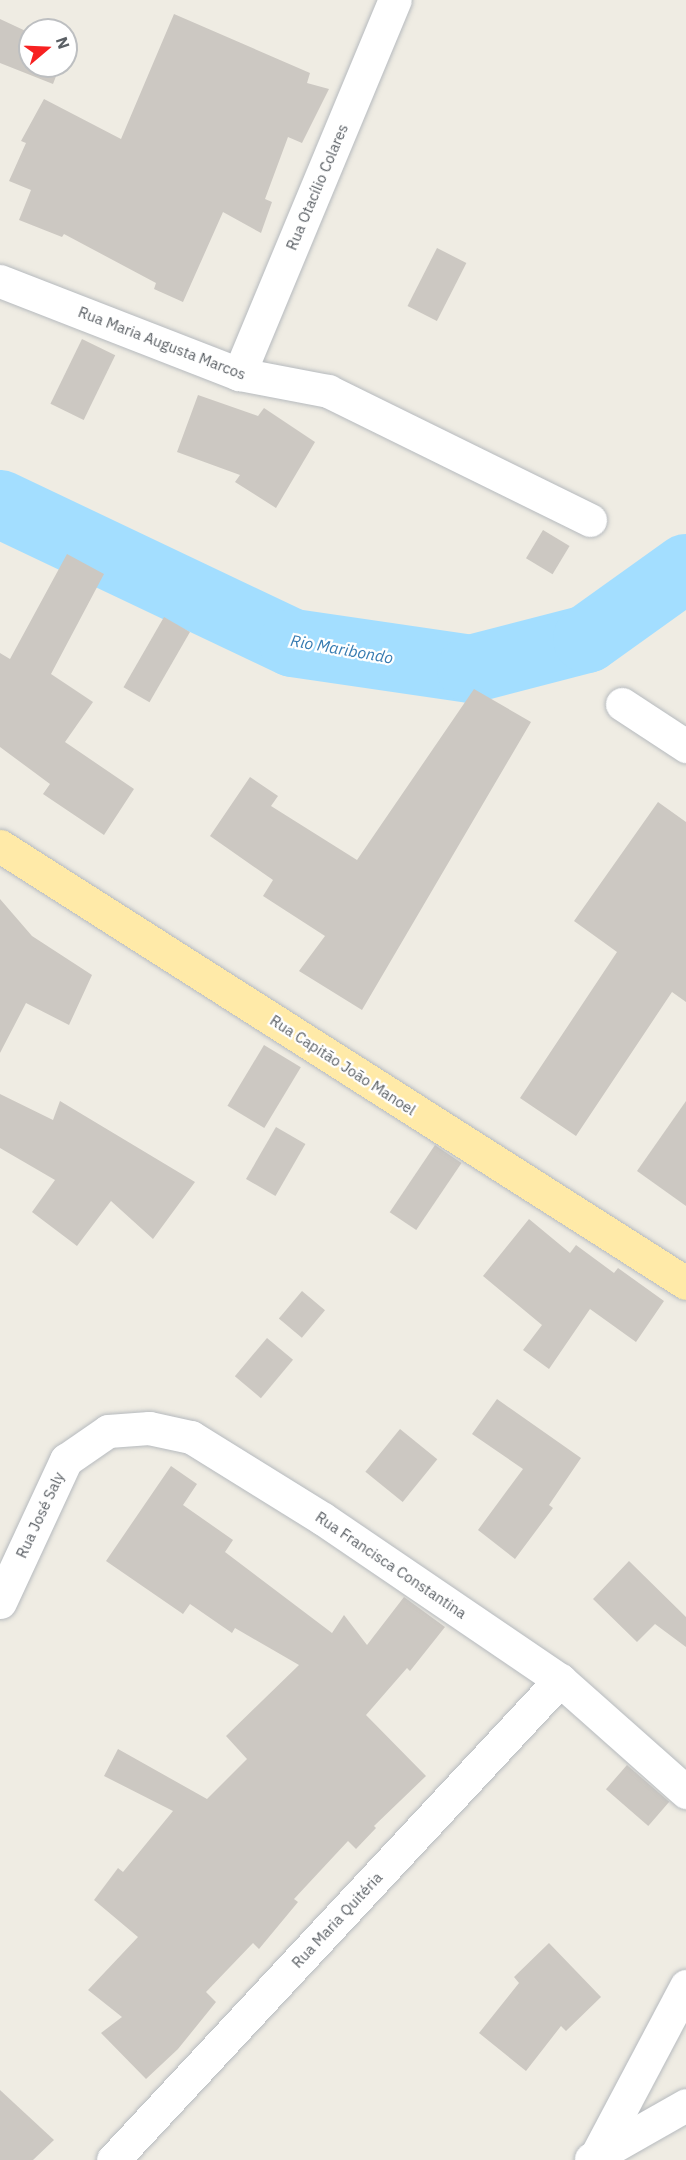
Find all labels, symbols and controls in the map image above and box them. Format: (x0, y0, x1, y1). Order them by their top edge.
north arrow (18, 18, 78, 78)
text: N (52, 34, 74, 52)
street label: Rua Otacílio Colares (282, 121, 352, 253)
street label: Rua Maria Augusta Marcos (76, 303, 248, 383)
water label: Rio Maribondo (289, 631, 395, 667)
street label: Rua Capitão João Manoel (267, 1011, 419, 1119)
street label: Rua José Saly (12, 1469, 68, 1561)
street label: Rua Francisca Constantina (312, 1508, 470, 1622)
street label: Rua Maria Quitéria (288, 1868, 386, 1972)

